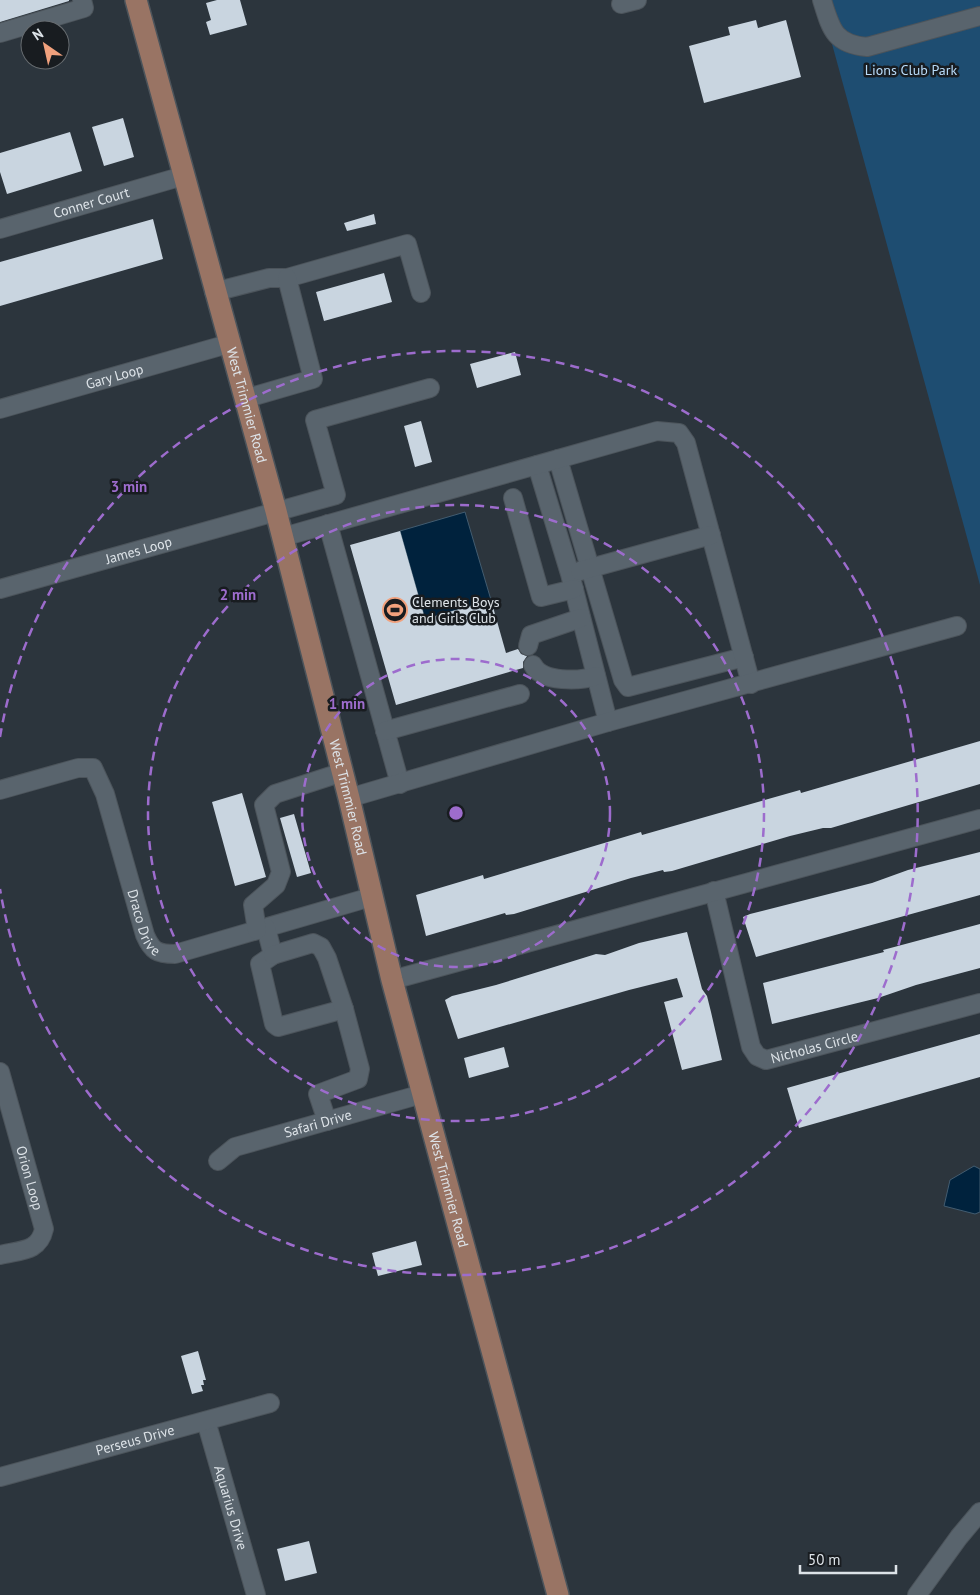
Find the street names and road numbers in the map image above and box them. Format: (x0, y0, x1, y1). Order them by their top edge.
street label: Conner Court (51, 183, 132, 222)
street label: West Trimmier Road (223, 345, 271, 465)
street label: Gary Loop (84, 360, 145, 393)
street label: James Loop (102, 532, 174, 568)
street label: West Trimmier Road (325, 737, 371, 857)
street label: Draco Drive (124, 887, 164, 960)
street label: Nicholas Circle (769, 1027, 860, 1067)
street label: Safari Drive (282, 1105, 354, 1142)
street label: West Trimmier Road (424, 1130, 473, 1249)
street label: Orion Loop (12, 1144, 47, 1212)
street label: Perseus Drive (94, 1421, 176, 1459)
street label: Aquarius Drive (210, 1463, 252, 1552)

